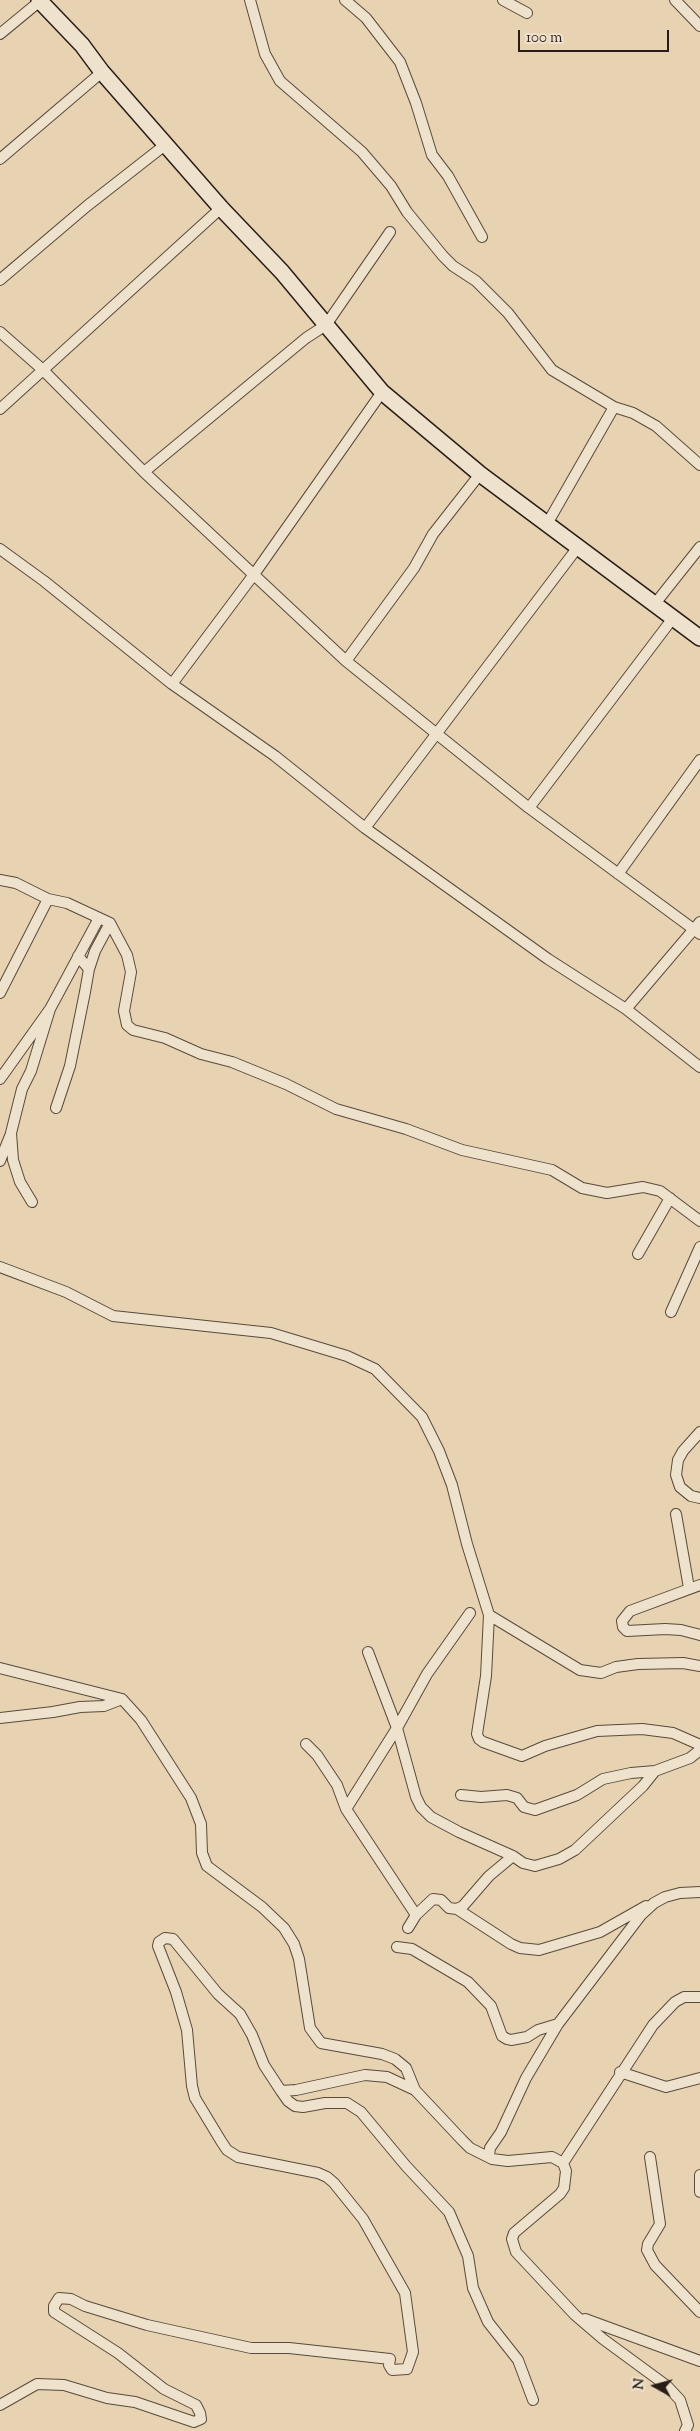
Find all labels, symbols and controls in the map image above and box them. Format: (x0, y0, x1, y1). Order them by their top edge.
scale bar (520, 20, 671, 52)
text: 100 m (526, 28, 562, 49)
north arrow (630, 2361, 680, 2411)
text: N (630, 2377, 651, 2391)

